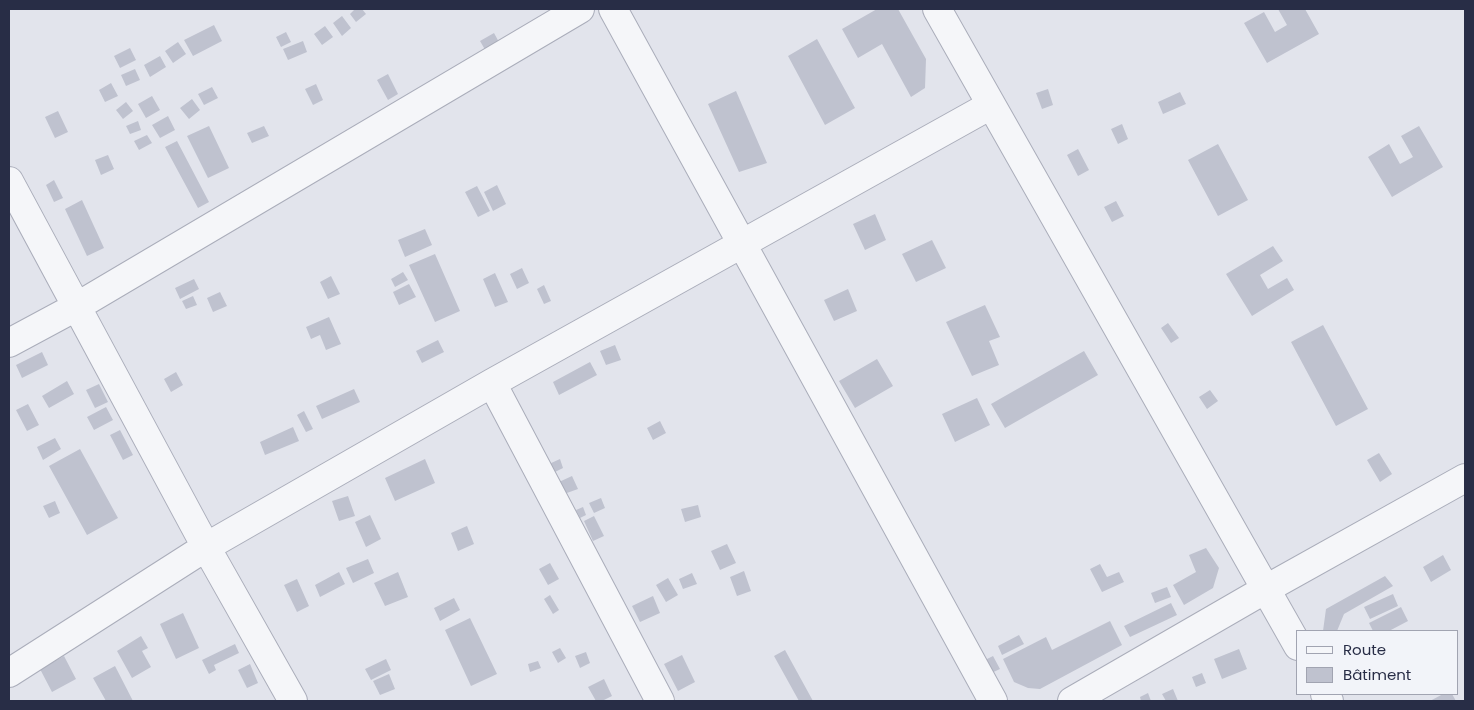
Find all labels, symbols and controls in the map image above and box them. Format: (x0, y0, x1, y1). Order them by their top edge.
legend (1296, 630, 1459, 695)
text: Route (1343, 639, 1386, 660)
text: Bâtiment (1343, 664, 1411, 685)

